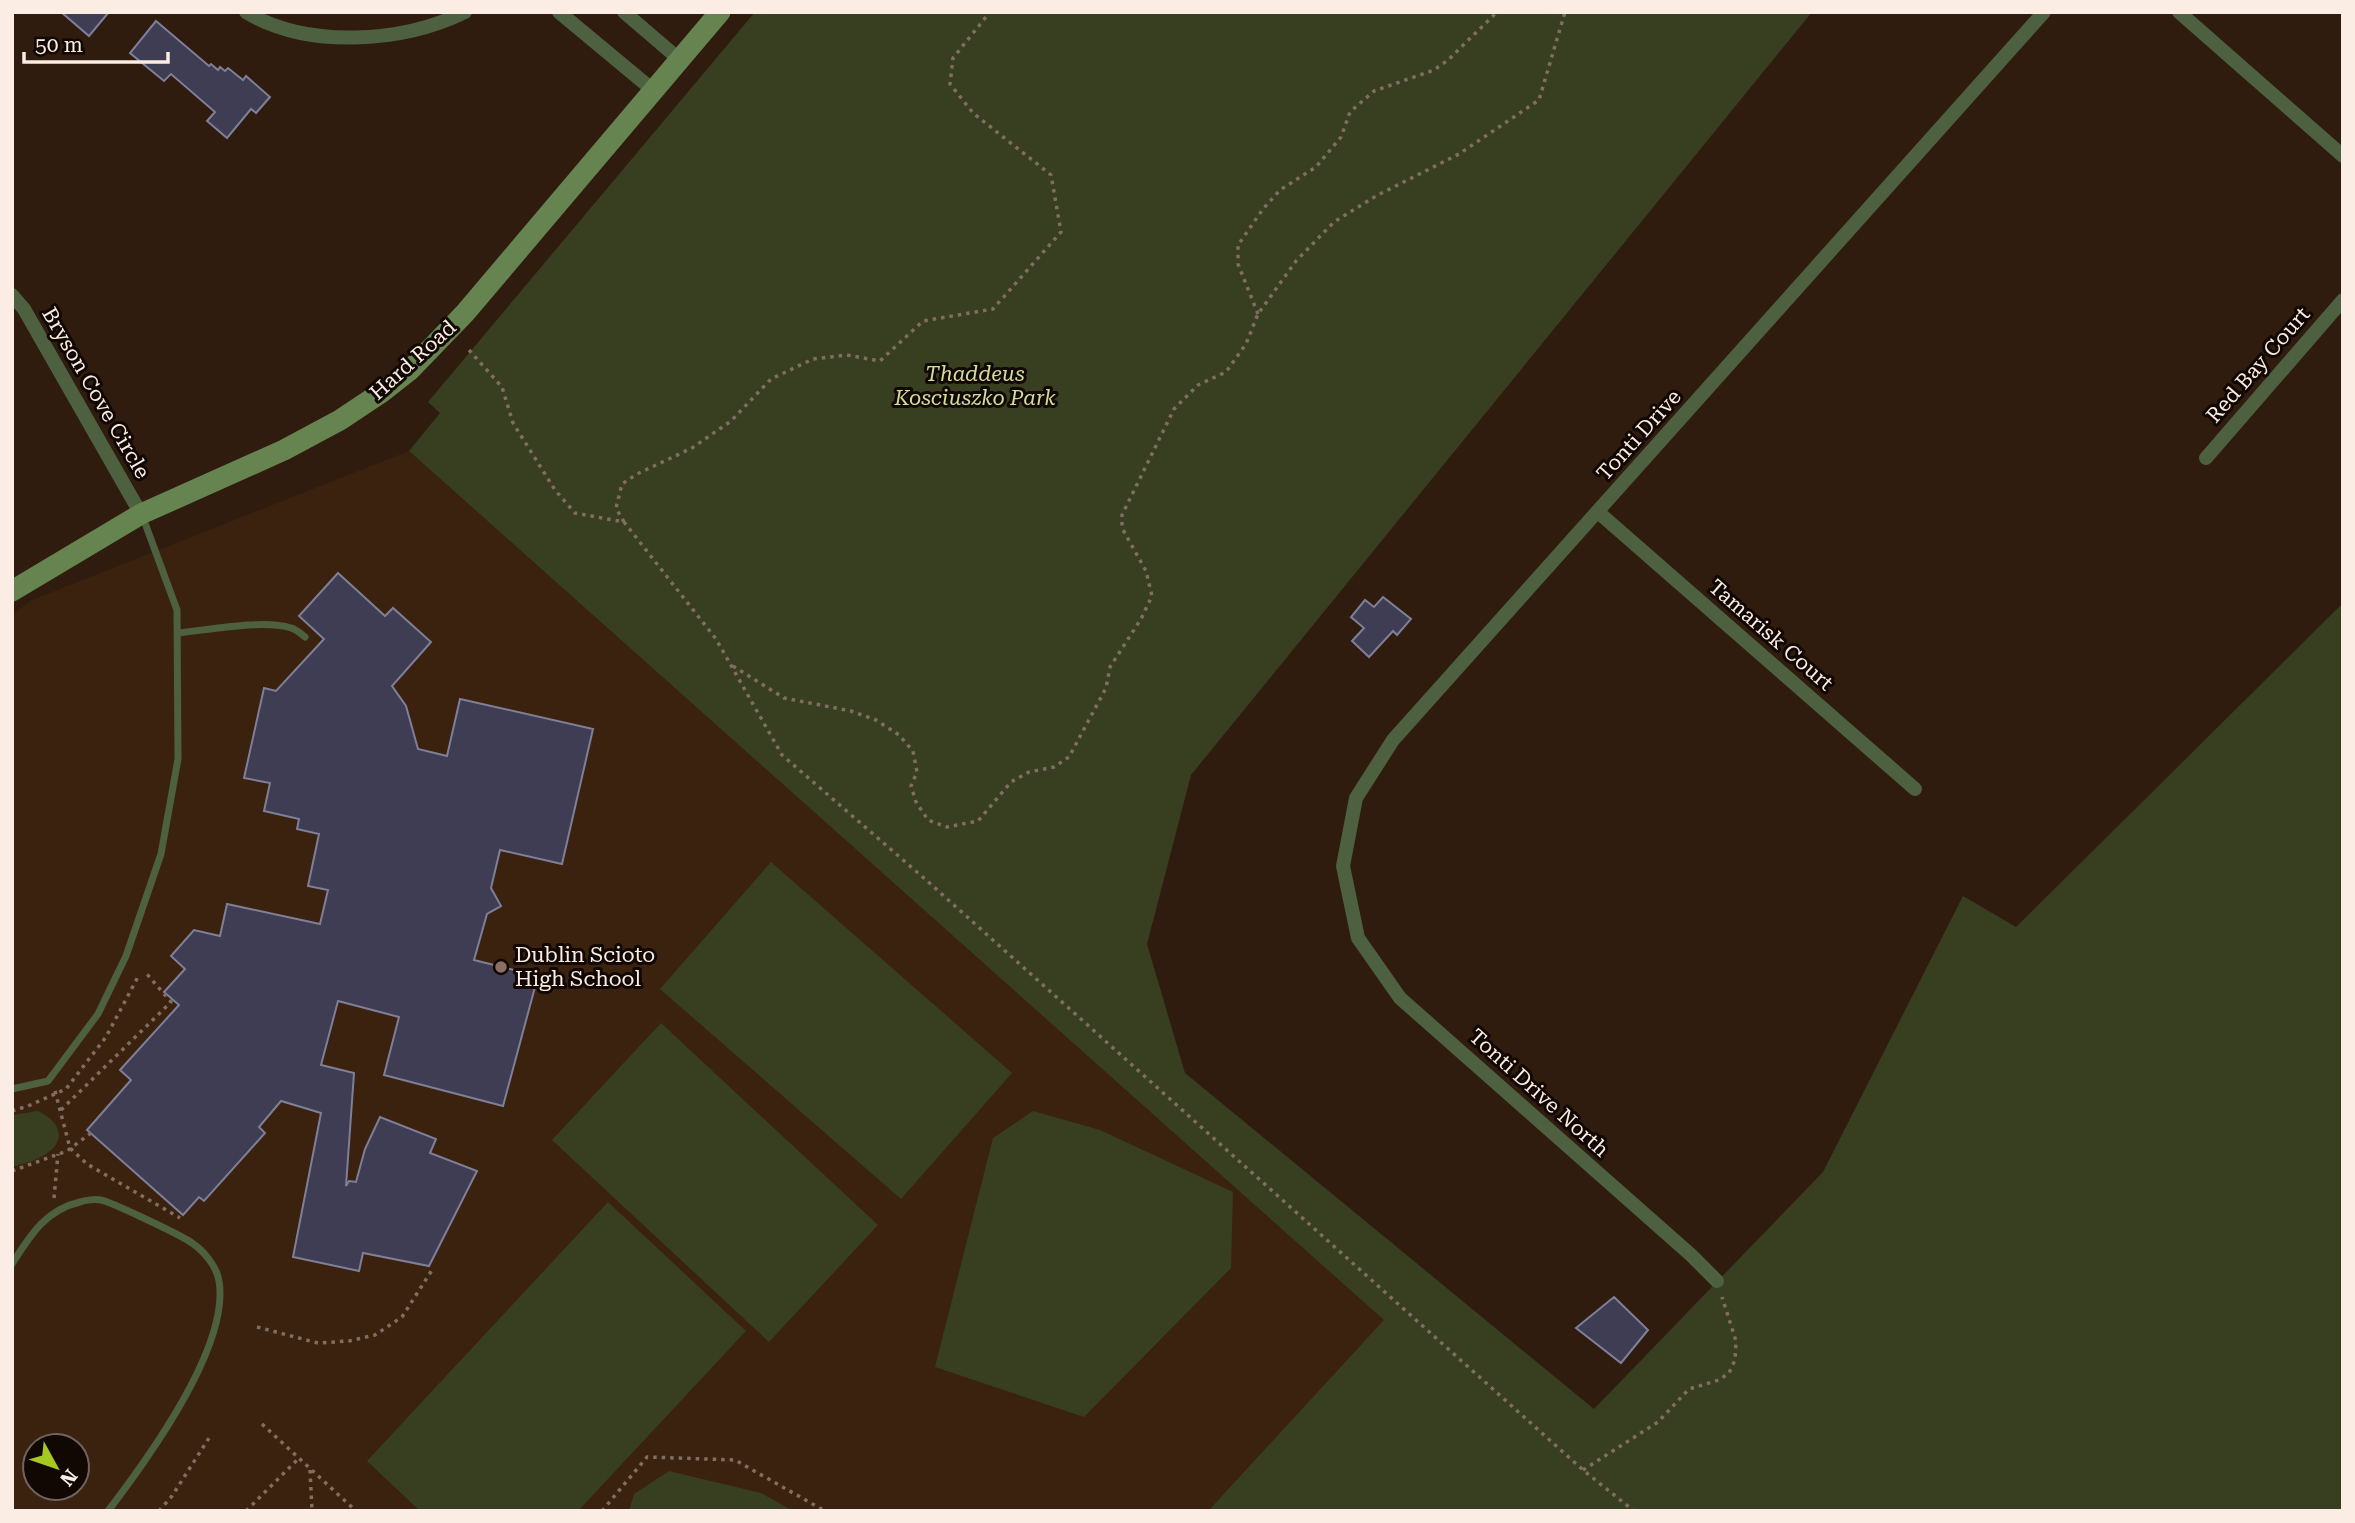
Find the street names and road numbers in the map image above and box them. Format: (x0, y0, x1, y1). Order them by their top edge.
street label: Red Bay Court (2201, 302, 2315, 428)
street label: Bryson Cove Circle (37, 303, 155, 483)
street label: Hard Road (365, 315, 461, 405)
street label: Tonti Drive (1592, 385, 1686, 485)
street label: Tamarisk Court (1704, 575, 1838, 696)
street label: Tonti Drive North (1464, 1024, 1614, 1162)

